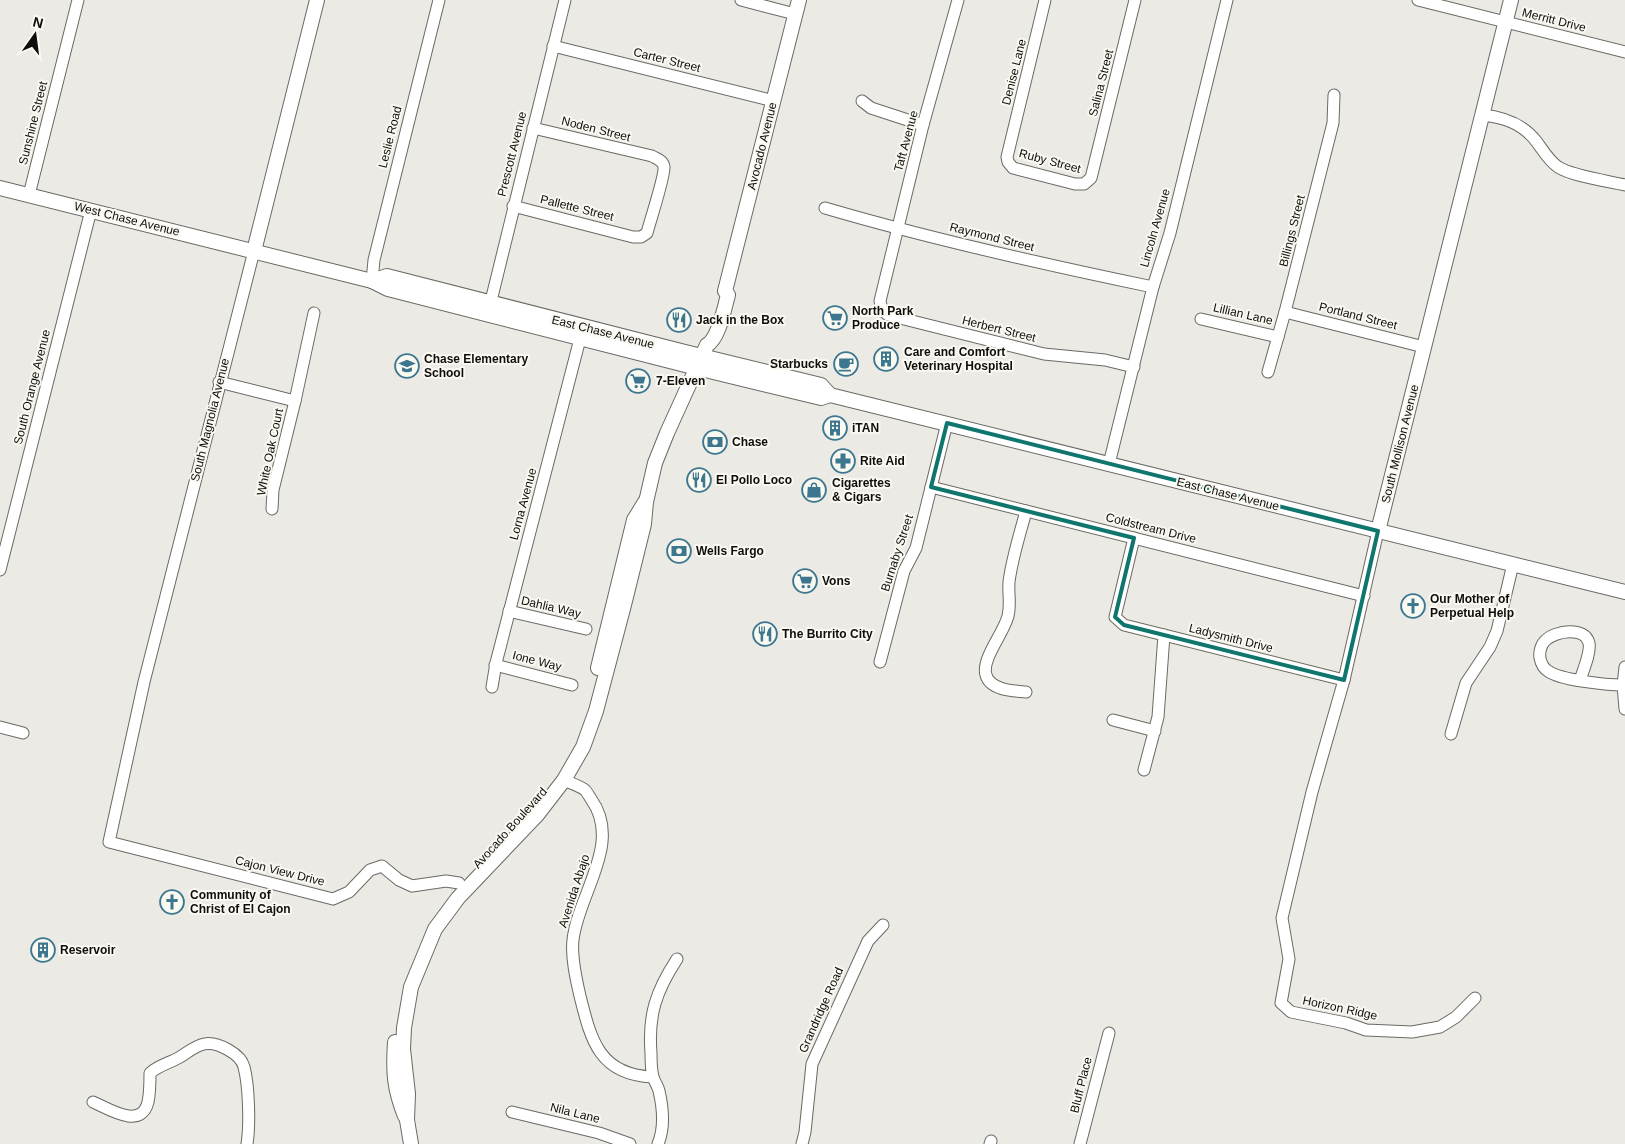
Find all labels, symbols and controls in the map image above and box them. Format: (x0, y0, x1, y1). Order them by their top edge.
street label: Merritt Drive (1521, 5, 1588, 35)
north arrow (10, 10, 60, 60)
text: N (31, 13, 45, 31)
street label: Denise Lane (999, 37, 1029, 106)
street label: Carter Street (632, 45, 703, 75)
street label: Salina Street (1086, 47, 1116, 118)
street label: Sunshine Street (16, 79, 50, 166)
street label: Avocado Avenue (744, 101, 780, 191)
street label: Leslie Road (376, 105, 404, 169)
street label: Taft Avenue (891, 109, 921, 173)
street label: Prescott Avenue (495, 110, 529, 198)
street label: Noden Street (560, 114, 633, 145)
street label: Ruby Street (1018, 146, 1083, 176)
street label: Lincoln Avenue (1137, 187, 1173, 269)
street label: Pallette Street (539, 192, 616, 224)
street label: Billings Street (1276, 193, 1308, 268)
street label: West Chase Avenue (73, 199, 182, 239)
street label: Raymond Street (948, 220, 1036, 254)
street label: Lillian Lane (1212, 300, 1274, 328)
street label: Portland Street (1317, 300, 1399, 333)
place label: North Park Produce (852, 304, 914, 332)
supermarket icon: North Park Produce (822, 305, 848, 331)
restaurant icon: Jack in the Box (666, 307, 692, 333)
street label: East Chase Avenue (550, 312, 656, 352)
place label: Jack in the Box (696, 313, 784, 327)
street label: Herbert Street (961, 313, 1038, 345)
street label: South Orange Avenue (11, 328, 53, 446)
place label: Care and Comfort Veterinary Hospital (904, 345, 1013, 373)
building icon: Care and Comfort Veterinary Hospital (873, 346, 899, 372)
cafe icon: Starbucks (833, 351, 859, 377)
place label: Chase Elementary School (424, 352, 528, 380)
school or university icon: Chase Elementary School (394, 353, 420, 379)
street label: South Magnolia Avenue (188, 357, 232, 483)
place label: Starbucks (770, 357, 828, 371)
supermarket icon: 7-Eleven (625, 368, 651, 394)
place label: 7-Eleven (656, 374, 705, 388)
street label: South Mollison Avenue (1378, 383, 1422, 505)
street label: White Oak Court (254, 407, 286, 497)
building icon: iTAN (822, 415, 848, 441)
place label: iTAN (852, 421, 879, 435)
bank icon: Chase (702, 429, 728, 455)
place label: Chase (732, 435, 768, 449)
pharmacy icon: Rite Aid (830, 448, 856, 474)
place label: Rite Aid (860, 454, 905, 468)
street label: Lorna Avenue (507, 466, 539, 541)
restaurant icon: El Pollo Loco (686, 467, 712, 493)
place label: El Pollo Loco (716, 473, 792, 487)
street label: East Chase Avenue (1175, 474, 1281, 514)
place label: Cigarettes & Cigars (832, 476, 891, 504)
shop icon: Cigarettes & Cigars (801, 477, 827, 503)
street label: Coldstream Drive (1104, 510, 1198, 546)
street label: Burnaby Street (878, 512, 916, 593)
bank icon: Wells Fargo (666, 538, 692, 564)
place label: Wells Fargo (696, 544, 764, 558)
supermarket icon: Vons (792, 568, 818, 594)
place label: Vons (822, 574, 851, 588)
place label: Our Mother of Perpetual Help (1430, 592, 1514, 620)
street label: Dahlia Way (520, 593, 582, 621)
church icon: Our Mother of Perpetual Help (1400, 593, 1426, 619)
restaurant icon: The Burrito City (752, 621, 778, 647)
street label: Ladysmith Drive (1188, 621, 1275, 655)
place label: The Burrito City (782, 627, 873, 641)
street label: Ione Way (511, 648, 563, 674)
street label: Avocado Boulevard (470, 785, 550, 871)
street label: Avenida Abajo (556, 852, 593, 930)
street label: Cajon View Drive (234, 853, 327, 889)
place label: Community of Christ of El Cajon (190, 888, 291, 916)
church icon: Community of Christ of El Cajon (159, 889, 185, 915)
building icon: Reservoir (30, 937, 56, 963)
place label: Reservoir (60, 943, 116, 957)
street label: Grandridge Road (796, 965, 846, 1055)
street label: Horizon Ridge (1301, 993, 1379, 1023)
street label: Bluff Place (1067, 1055, 1095, 1114)
street label: Nila Lane (549, 1100, 602, 1126)

